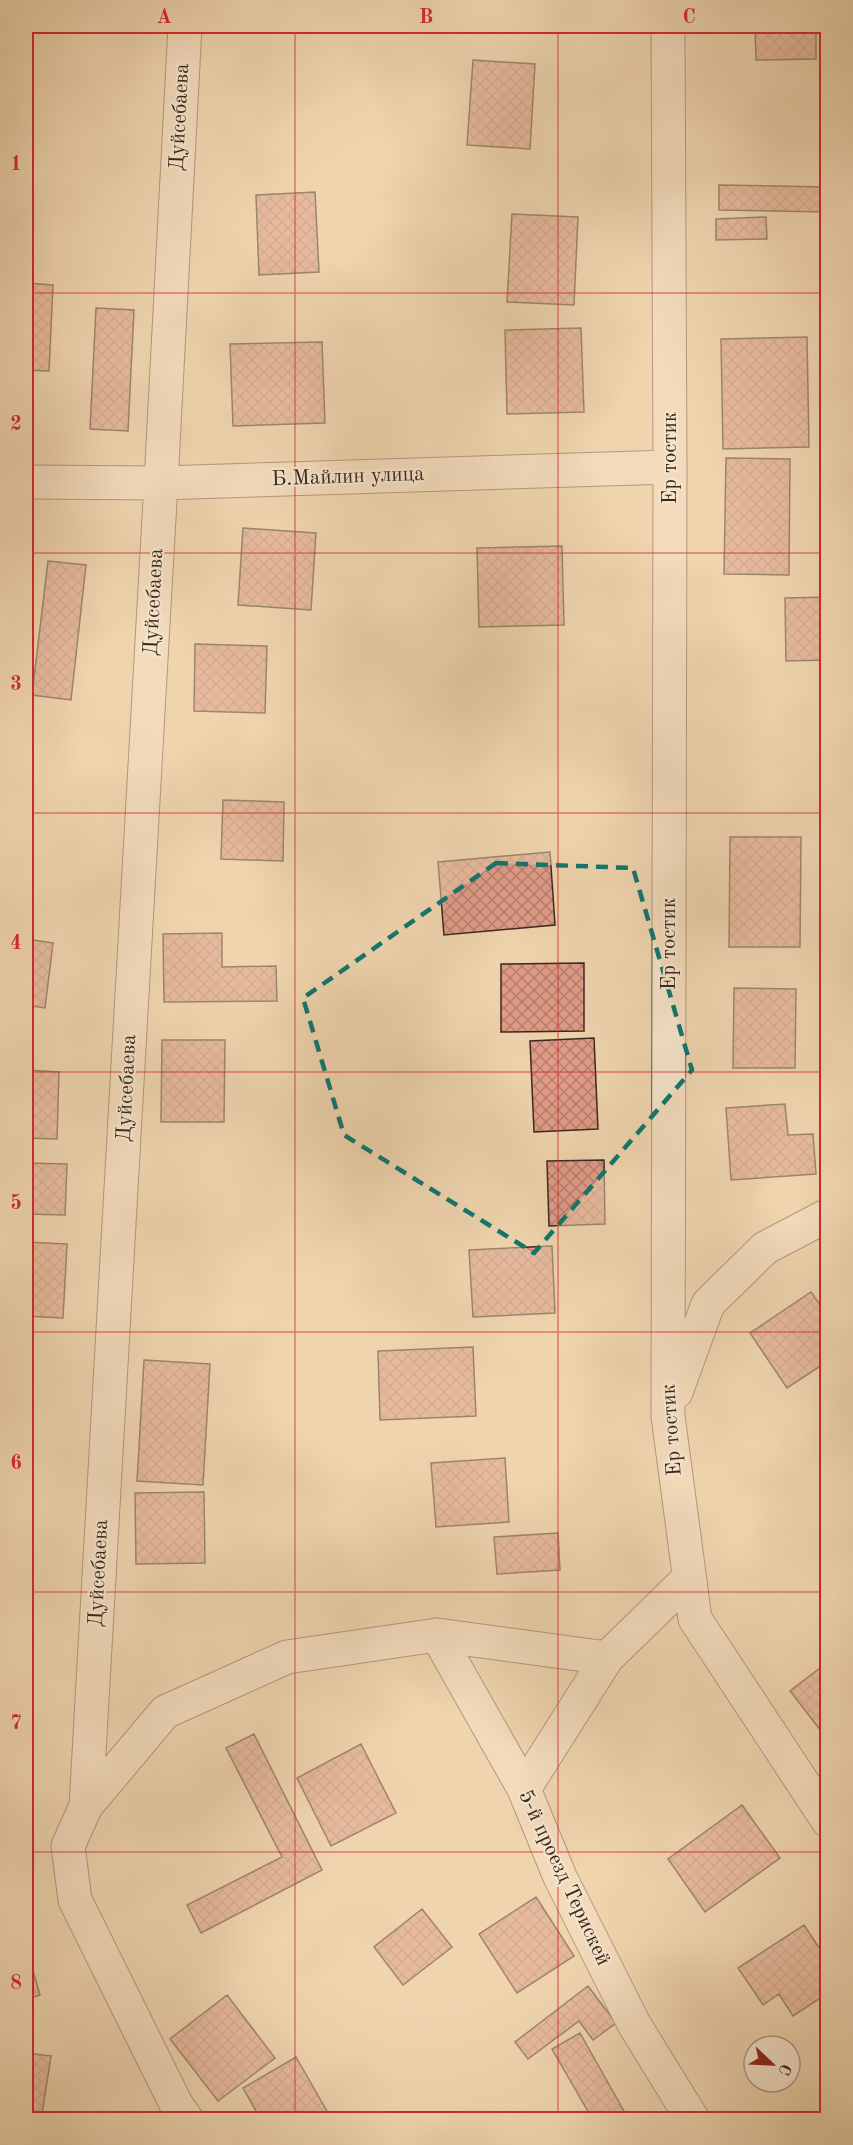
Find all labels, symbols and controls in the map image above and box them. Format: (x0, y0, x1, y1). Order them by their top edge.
text: A (156, 8, 172, 28)
text: B (419, 8, 433, 28)
text: C (682, 8, 696, 28)
street label: Дуйсебаева (167, 63, 193, 171)
text: 1 (10, 155, 22, 175)
street label: Ер тостик (660, 411, 681, 504)
text: 2 (10, 415, 22, 435)
street label: Б.Майлин улица (271, 464, 425, 490)
street label: Дуйсебаева (141, 548, 167, 656)
text: 3 (10, 675, 22, 695)
street label: Ер тостик (659, 897, 680, 990)
text: 4 (10, 934, 22, 954)
street label: Дуйсебаева (114, 1034, 140, 1142)
text: 5 (10, 1193, 22, 1214)
street label: Ер тостик (658, 1383, 686, 1477)
text: 6 (10, 1454, 22, 1474)
street label: Дуйсебаева (86, 1519, 112, 1627)
text: 7 (10, 1714, 22, 1734)
street label: 5-й проезд Терискей (514, 1787, 614, 1969)
text: 8 (10, 1974, 22, 1994)
north arrow (742, 2034, 802, 2094)
text: С (775, 2061, 793, 2077)

